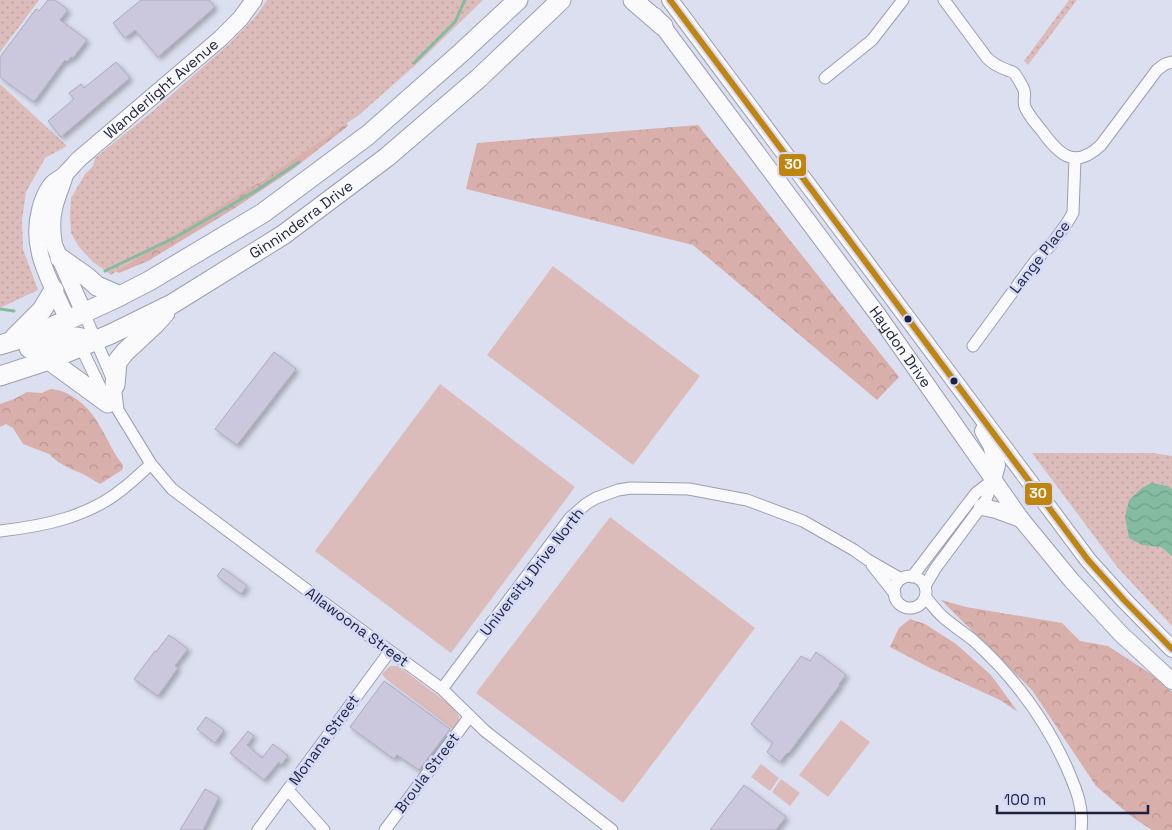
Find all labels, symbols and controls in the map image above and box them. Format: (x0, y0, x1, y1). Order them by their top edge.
street label: Wanderlight Avenue (100, 34, 222, 143)
line badge: 30 (778, 153, 807, 177)
text: 30 (784, 155, 802, 173)
street label: Ginninderra Drive (245, 176, 357, 263)
street label: Lange Place (1005, 216, 1074, 297)
street label: Haydon Drive (866, 302, 936, 391)
unlabelled marker (903, 314, 913, 324)
unlabelled marker (949, 376, 959, 386)
line badge: 30 (1024, 482, 1053, 506)
text: 30 (1029, 484, 1047, 502)
street label: University Drive North (476, 504, 588, 640)
street label: Allawoona Street (302, 583, 413, 671)
street label: Monana Street (284, 691, 363, 789)
street label: Broula Street (390, 729, 463, 817)
scale bar (997, 782, 1148, 814)
text: 100 m (1004, 790, 1046, 809)

